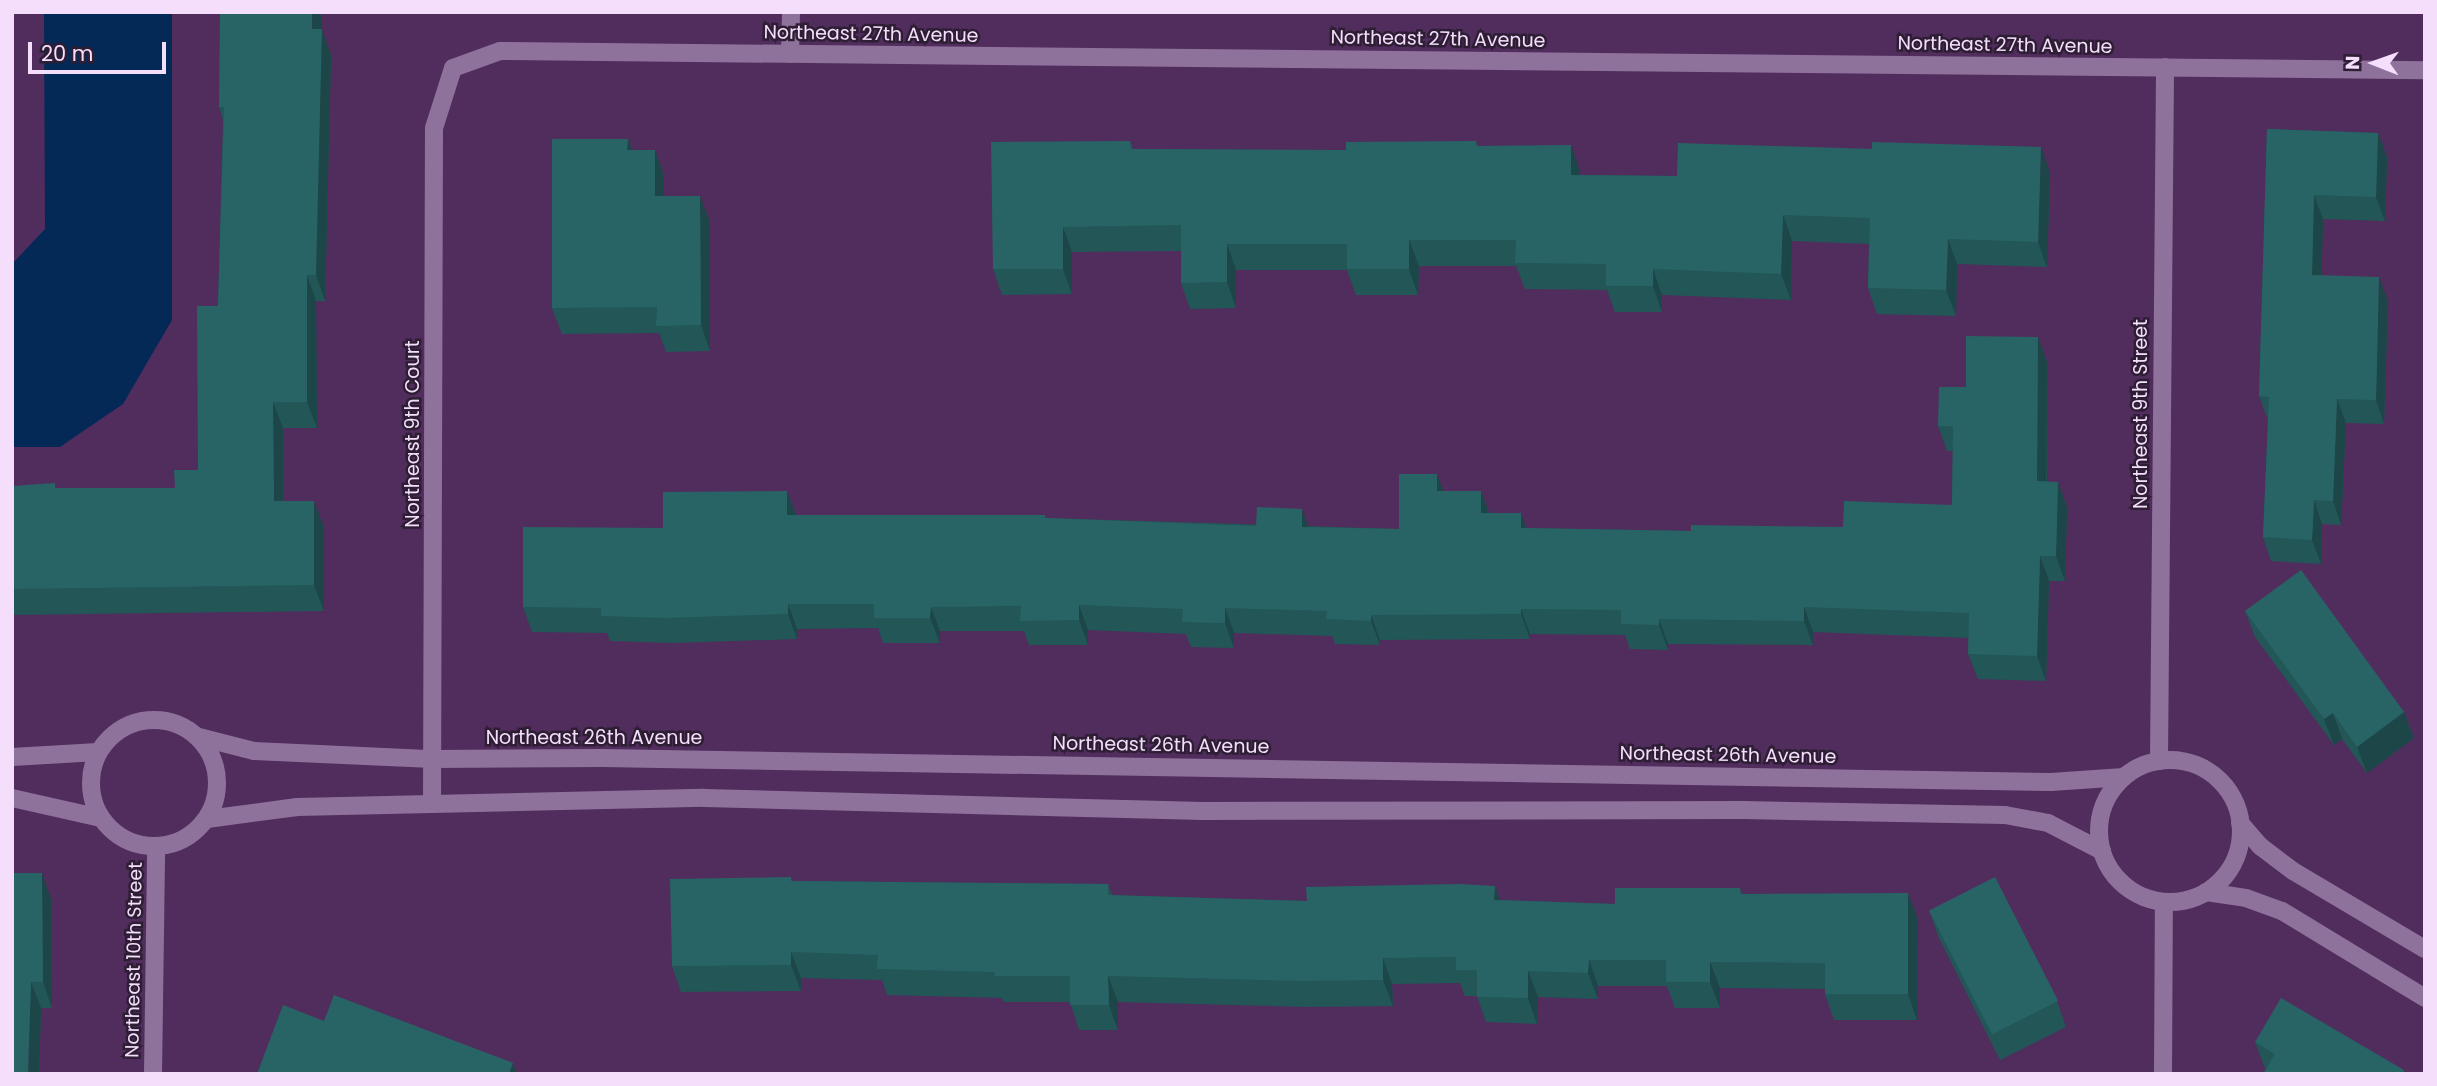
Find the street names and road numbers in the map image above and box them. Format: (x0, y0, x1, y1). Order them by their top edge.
street label: Northeast 27th Avenue (763, 21, 979, 47)
street label: Northeast 27th Avenue (1330, 26, 1546, 52)
street label: Northeast 27th Avenue (1897, 32, 2113, 58)
street label: Northeast 9th Street (2130, 319, 2152, 509)
street label: Northeast 9th Court (402, 340, 424, 528)
street label: Northeast 26th Avenue (486, 727, 702, 749)
street label: Northeast 26th Avenue (1052, 732, 1270, 758)
street label: Northeast 26th Avenue (1619, 742, 1837, 768)
street label: Northeast 10th Street (121, 862, 147, 1058)

